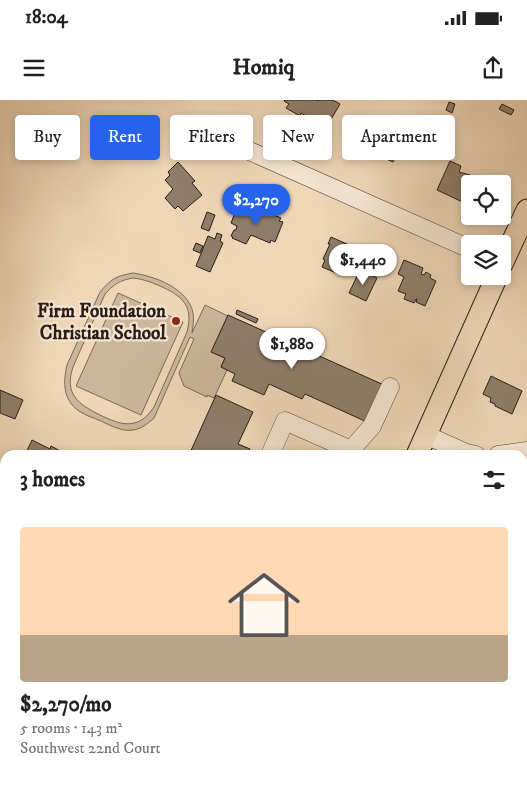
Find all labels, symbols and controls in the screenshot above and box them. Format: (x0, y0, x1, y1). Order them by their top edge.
text: 18:04 (25, 6, 68, 29)
icon: menu (20, 54, 48, 82)
text: Homiq (233, 54, 294, 81)
icon: share (479, 54, 507, 82)
chip: Buy (15, 115, 80, 160)
chip: Rent (90, 115, 160, 160)
chip: Filters (170, 115, 253, 160)
chip: New (263, 115, 332, 160)
chip: Apartment (342, 115, 455, 160)
map controls (461, 175, 511, 285)
button: locate (461, 175, 511, 225)
pin: $2,270 (215, 184, 297, 226)
text: $2,270 (233, 190, 279, 210)
button: layers (461, 235, 511, 285)
pin: $1,440 (322, 244, 404, 286)
text: $1,440 (340, 250, 386, 270)
place label: Firm Foundation Christian School (37, 300, 167, 345)
marker: Firm Foundation Christian School (170, 315, 182, 327)
pin: $1,880 (251, 328, 333, 370)
text: $1,880 (270, 334, 314, 354)
icon: filters (480, 466, 508, 494)
text: 3 homes (20, 467, 85, 493)
icon: home (219, 560, 309, 650)
text: $2,270/mo (20, 692, 111, 718)
text: 5 rooms · 143 m² (20, 718, 122, 738)
text: Southwest 22nd Court (20, 738, 161, 758)

